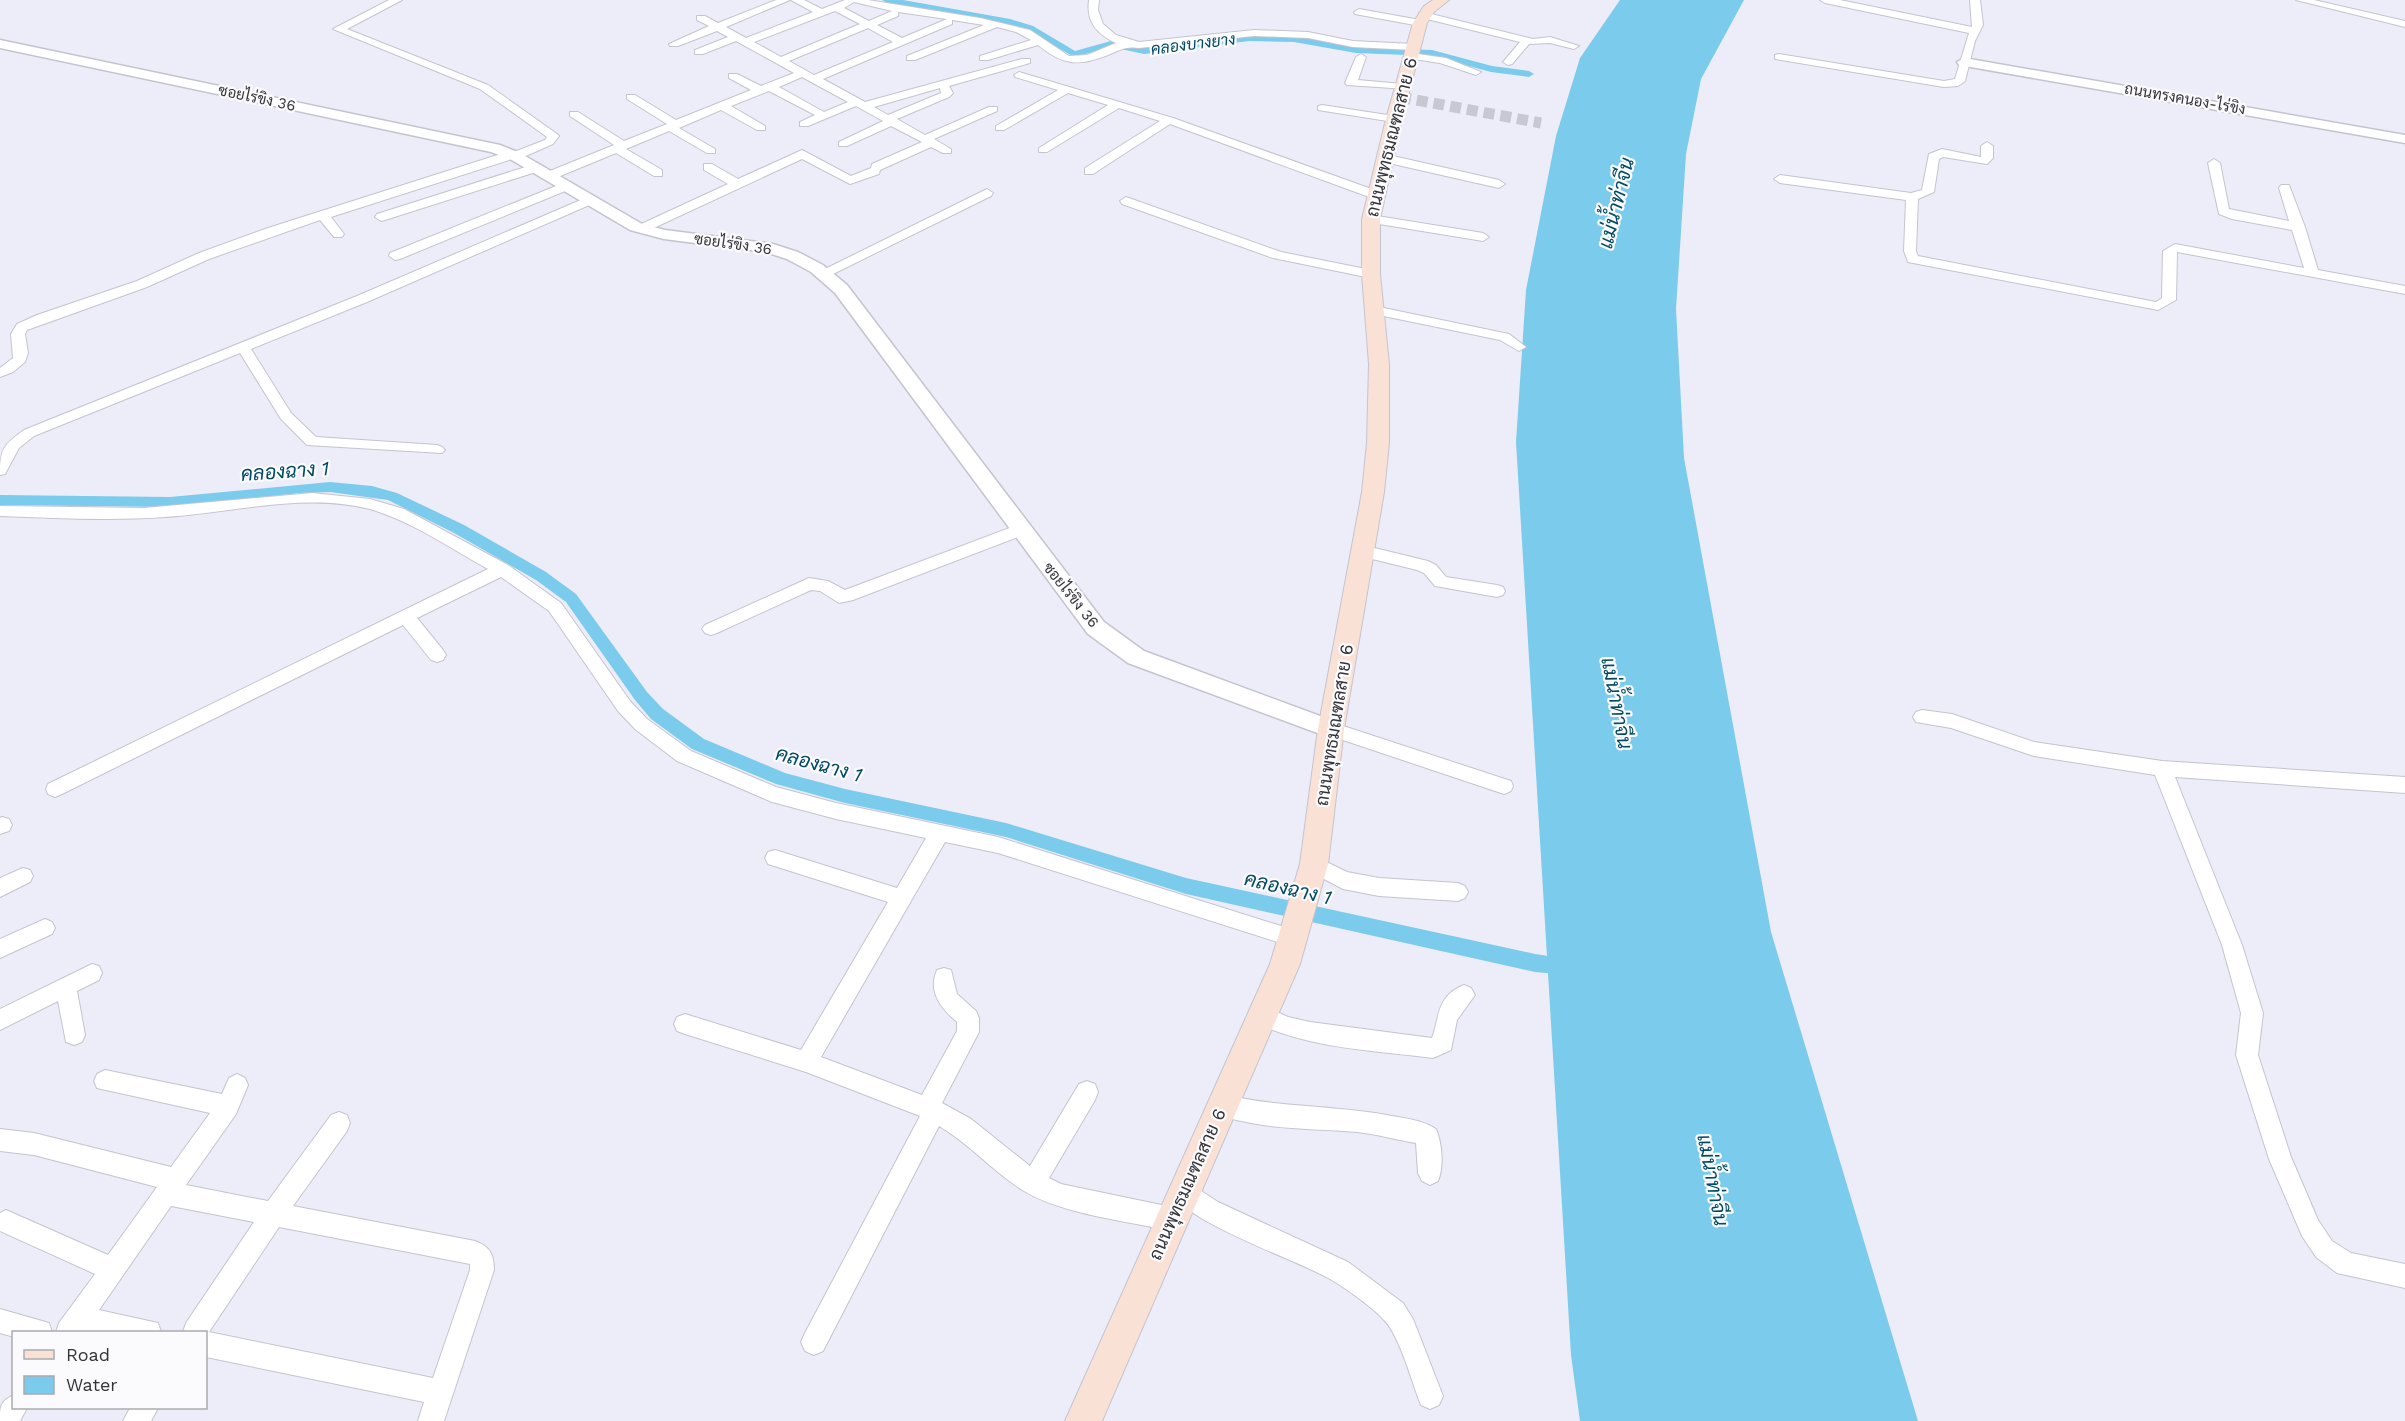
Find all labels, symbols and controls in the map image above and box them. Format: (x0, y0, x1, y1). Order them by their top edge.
water label: คลองบางยาง (1150, 29, 1236, 59)
street label: ถนนพุทธมณฑลสาย 6 (1361, 55, 1423, 219)
street label: ถนนทรงคนอง-ไร่ขิง (2123, 79, 2247, 118)
street label: ซอยไร่ขิง 36 (217, 80, 297, 115)
water label: แม่น้ำท่าจีน (1587, 153, 1639, 251)
street label: ซอยไร่ขิง 36 (693, 229, 773, 258)
water label: คลองฉาง 1 (240, 456, 330, 486)
street label: ซอยไร่ขิง 36 (1039, 558, 1103, 631)
street label: ถนนพุทธมณฑลสาย 6 (1311, 643, 1359, 808)
water label: แม่น้ำท่าจีน (1596, 654, 1644, 751)
water label: คลองฉาง 1 (773, 741, 865, 787)
water label: คลองฉาง 1 (1242, 866, 1334, 910)
street label: ถนนพุทธมณฑลสาย 6 (1144, 1105, 1232, 1264)
water label: แม่น้ำท่าจีน (1692, 1131, 1740, 1228)
legend (12, 1331, 207, 1409)
text: Road (66, 1344, 110, 1365)
text: Water (66, 1374, 118, 1395)

